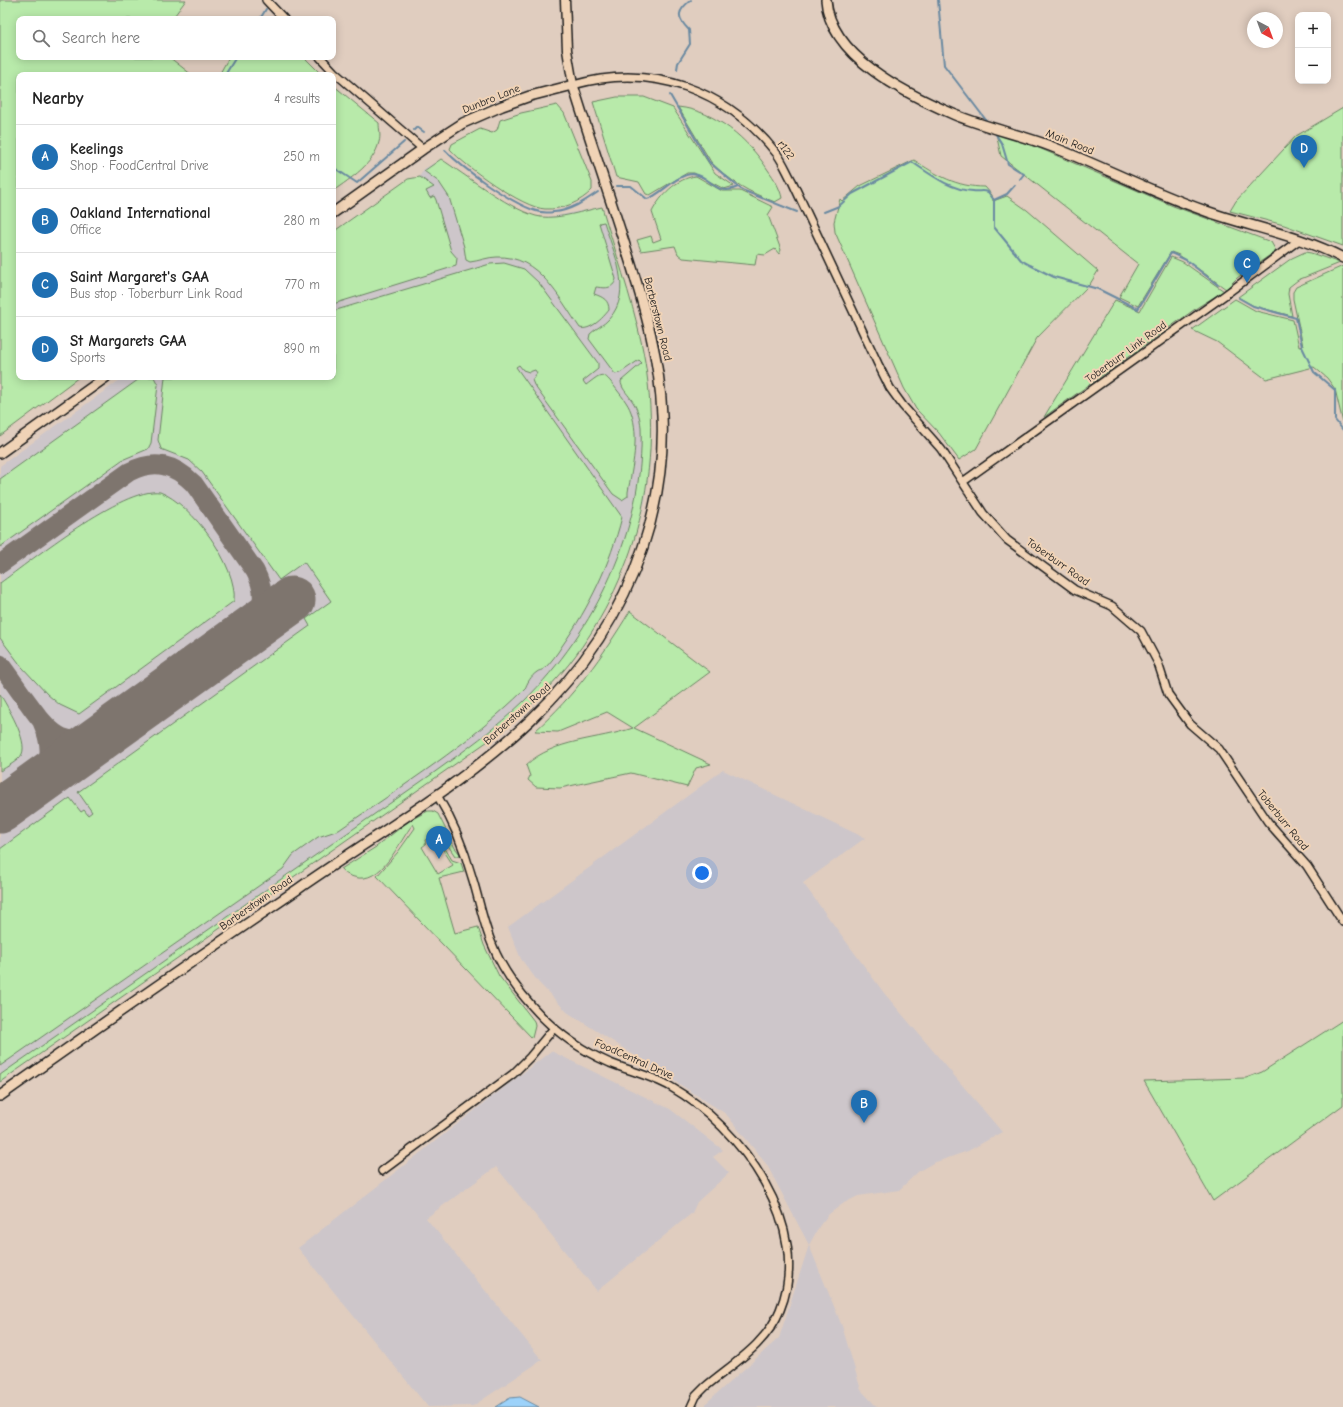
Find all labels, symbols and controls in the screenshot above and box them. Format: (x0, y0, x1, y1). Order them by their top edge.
north arrow (1247, 12, 1283, 48)
map controls (1295, 12, 1331, 84)
button: + (1295, 12, 1331, 48)
search box (16, 16, 336, 60)
icon: search (30, 27, 52, 49)
text: Search here (62, 29, 140, 47)
button: − (1295, 48, 1331, 84)
street label: Dunbro Lane (460, 81, 522, 116)
text: Nearby (32, 89, 83, 108)
text: 4 results (274, 91, 320, 106)
street label: Main Road (1044, 126, 1096, 158)
pin: D (1291, 135, 1317, 168)
street label: r122 (775, 138, 797, 162)
text: Keelings (70, 140, 123, 158)
text: A (41, 149, 49, 164)
text: 250 m (283, 149, 320, 164)
text: Shop · FoodCentral Drive (70, 158, 209, 173)
text: Oakland International (70, 204, 211, 222)
text: B (41, 213, 49, 228)
text: 280 m (283, 213, 320, 228)
text: Office (70, 222, 101, 237)
pin: C (1234, 250, 1260, 283)
text: Saint Margaret's GAA (70, 268, 209, 286)
street label: Barberstown Road (641, 276, 675, 362)
text: C (41, 277, 49, 292)
text: 770 m (285, 277, 320, 292)
text: Bus stop · Toberburr Link Road (70, 286, 243, 301)
street label: Toberburr Link Road (1083, 318, 1169, 386)
text: St Margarets GAA (70, 332, 186, 350)
text: D (41, 341, 49, 356)
text: 890 m (283, 341, 320, 356)
text: Sports (70, 350, 105, 365)
street label: Toberburr Road (1024, 535, 1092, 589)
street label: Barberstown Road (481, 680, 553, 748)
street label: Toberburr Road (1255, 787, 1311, 853)
pin: A (426, 826, 452, 859)
your location (692, 863, 712, 883)
street label: Barberstown Road (217, 873, 295, 933)
street label: FoodCentral Drive (593, 1036, 676, 1082)
pin: B (851, 1090, 877, 1123)

